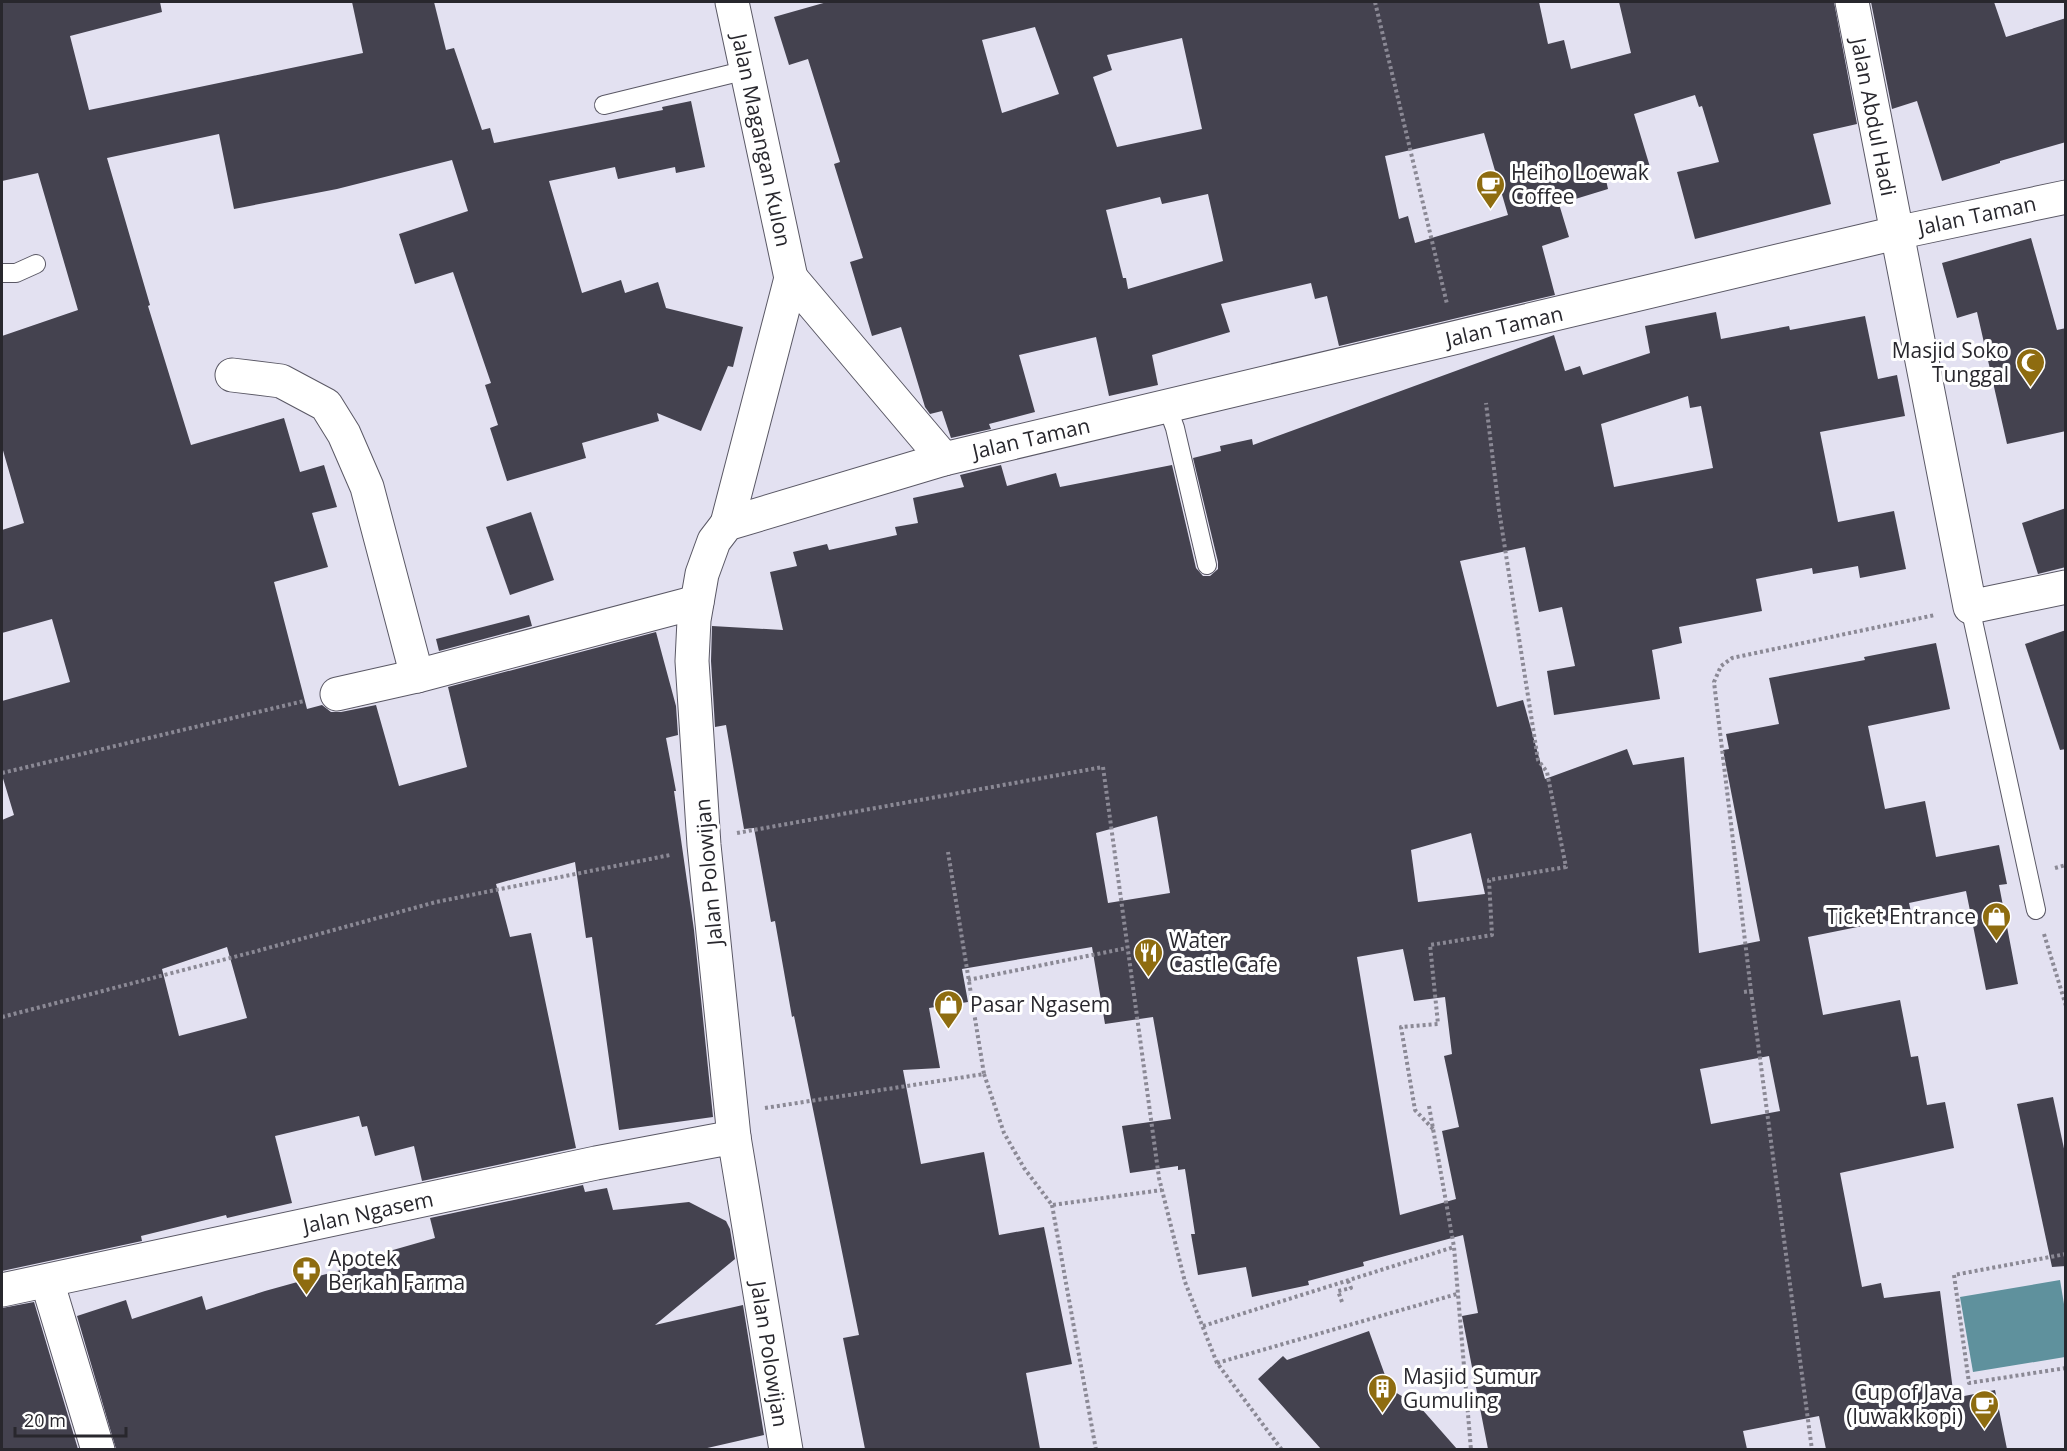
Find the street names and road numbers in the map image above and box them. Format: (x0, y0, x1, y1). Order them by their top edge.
street label: Jalan Magangan Kulon (725, 29, 798, 249)
street label: Jalan Abdul Hadi (1845, 34, 1903, 198)
street label: Jalan Taman (1914, 189, 2039, 242)
street label: Jalan Taman (1441, 299, 1566, 354)
street label: Jalan Taman (968, 411, 1093, 466)
street label: Jalan Polowijan (688, 797, 729, 949)
street label: Jalan Ngasem (298, 1185, 436, 1240)
street label: Jalan Polowijan (744, 1277, 795, 1429)

